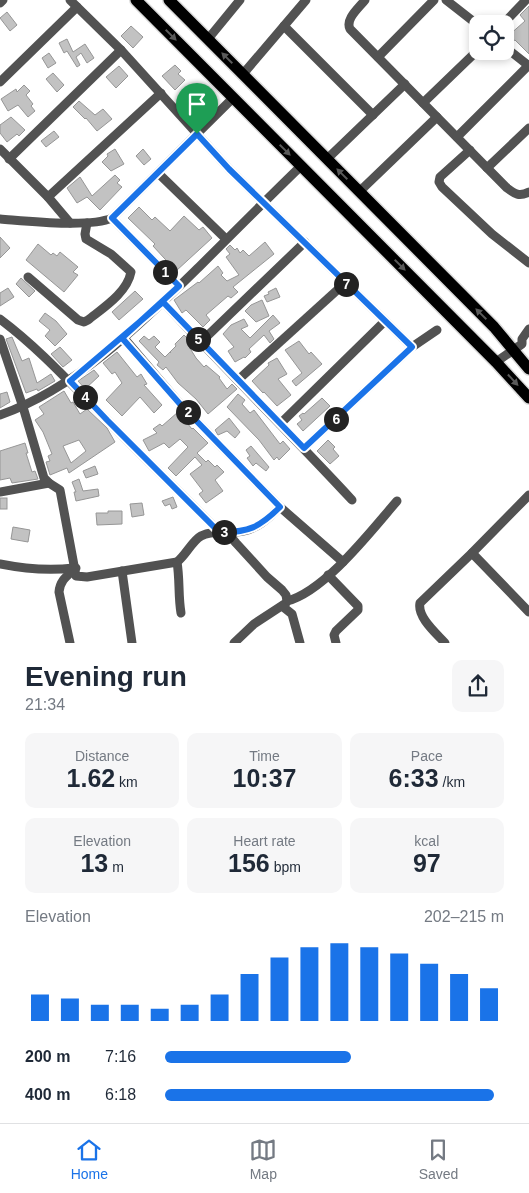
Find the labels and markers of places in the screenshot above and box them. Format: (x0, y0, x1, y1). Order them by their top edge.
pin (176, 83, 218, 134)
pin: 1 (152, 260, 178, 284)
pin: 7 (334, 272, 358, 296)
pin: 5 (186, 326, 210, 352)
pin: 4 (72, 384, 98, 410)
pin: 2 (176, 400, 200, 424)
pin: 6 (324, 406, 348, 432)
pin: 3 (212, 520, 236, 544)

